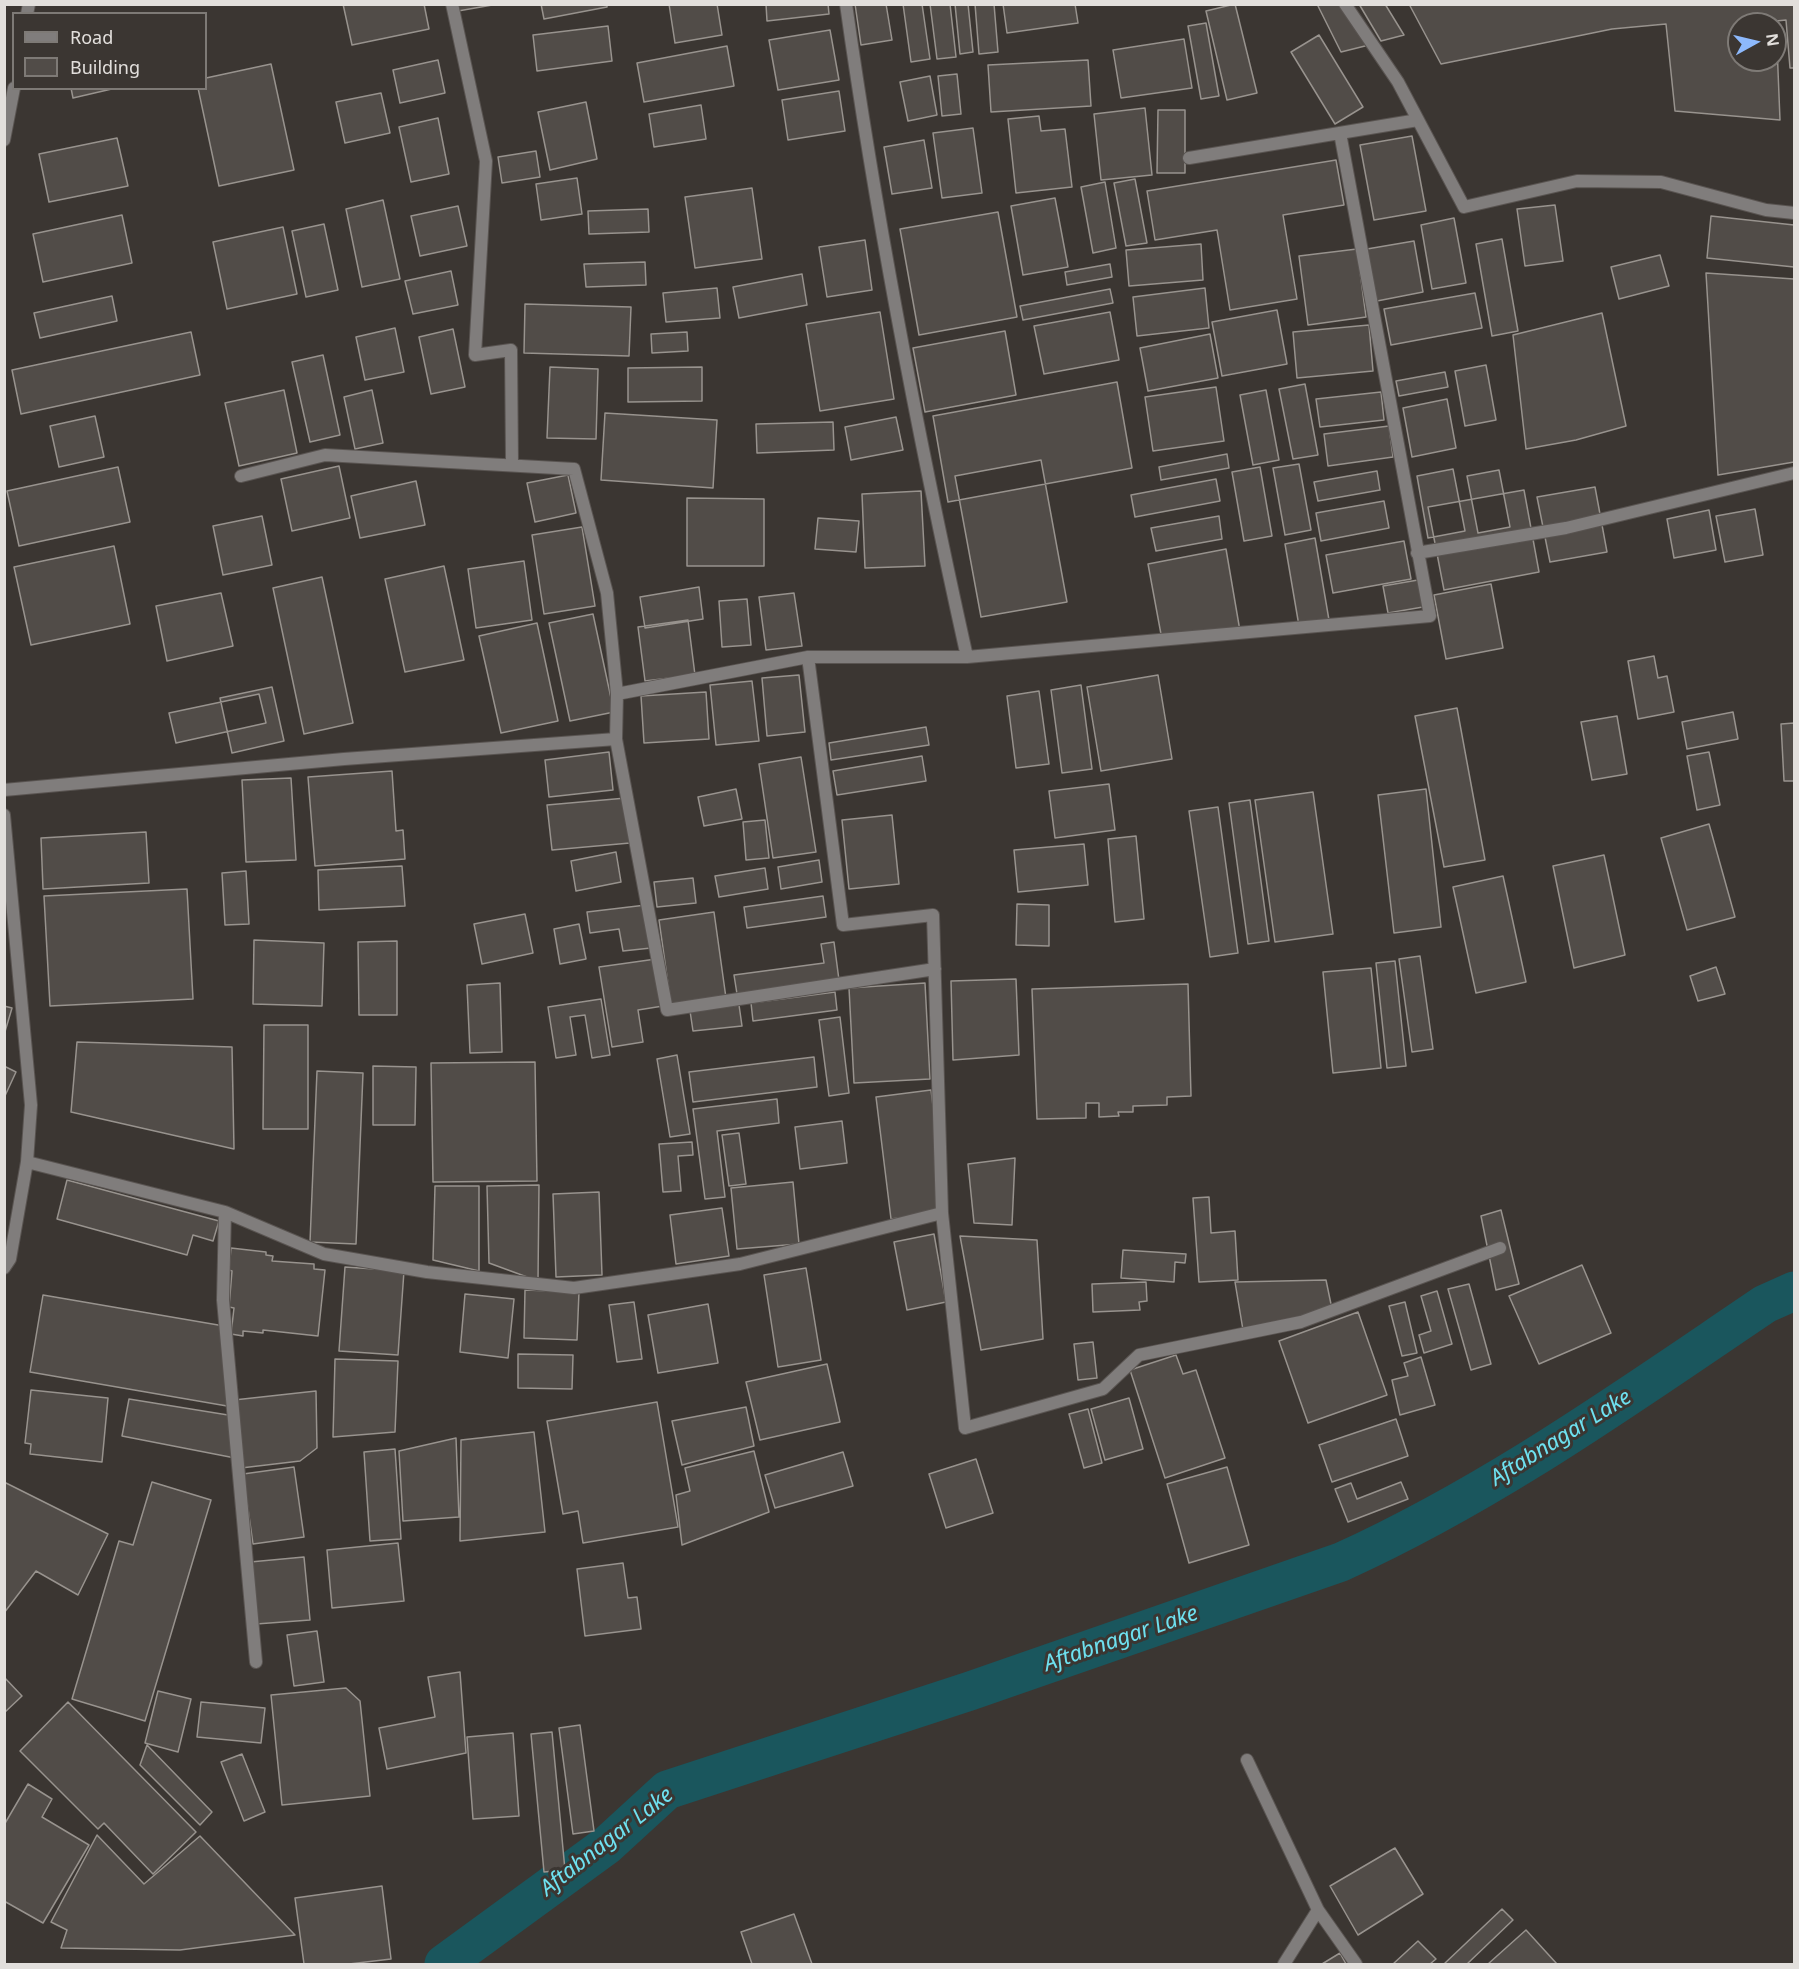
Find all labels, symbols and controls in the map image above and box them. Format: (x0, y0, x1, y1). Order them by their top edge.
legend (12, 12, 207, 90)
north arrow (1727, 12, 1787, 72)
text: Road (70, 25, 113, 49)
text: N (1761, 32, 1785, 48)
text: Building (70, 55, 140, 79)
water label: Aftabnagar Lake (1486, 1384, 1636, 1492)
water label: Aftabnagar Lake (1040, 1600, 1202, 1678)
water label: Aftabnagar Lake (535, 1782, 679, 1902)

